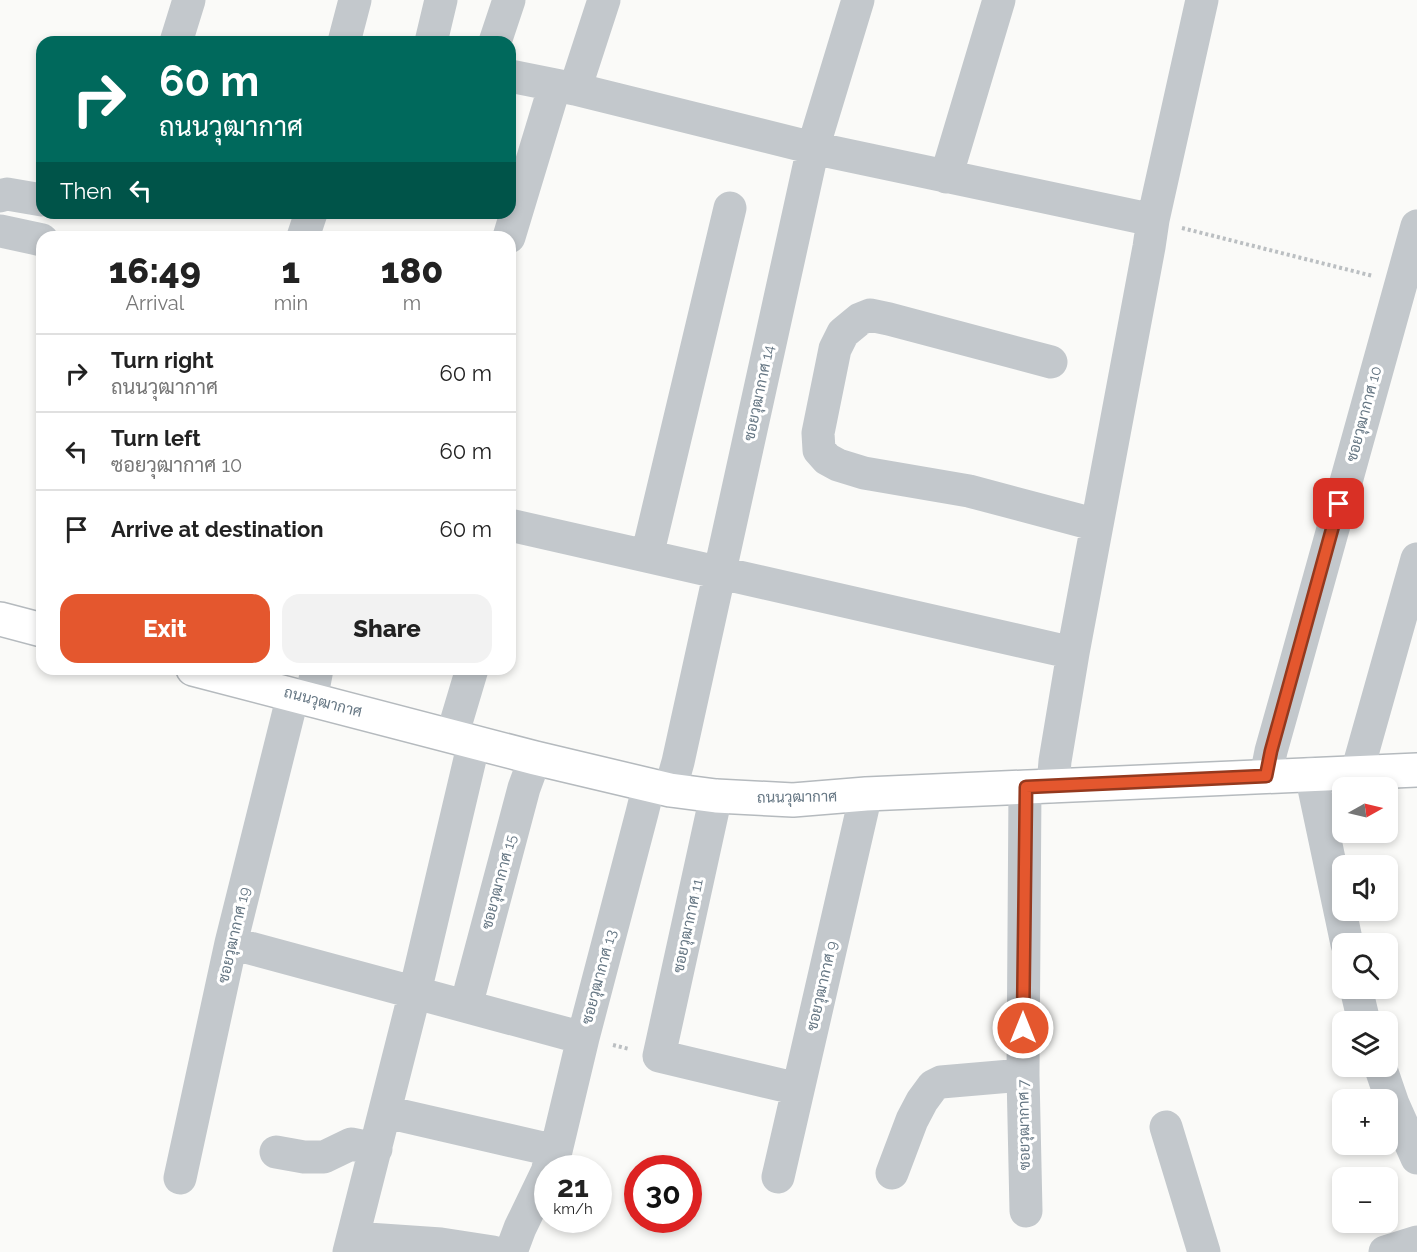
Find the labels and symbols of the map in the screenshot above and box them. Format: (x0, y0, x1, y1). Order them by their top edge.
street label: ซอยวุฒากาศ 14 (740, 343, 780, 443)
street label: ซอยวุฒากาศ 10 (1343, 364, 1387, 464)
pin (1313, 478, 1364, 529)
street label: ถนนวุฒากาศ (281, 683, 364, 723)
north arrow (1332, 777, 1398, 843)
street label: ถนนวุฒากาศ (757, 787, 837, 809)
street label: ซอยวุฒากาศ 15 (478, 833, 522, 932)
street label: ซอยวุฒากาศ 11 (669, 877, 709, 975)
street label: ซอยวุฒากาศ 19 (214, 885, 256, 985)
street label: ซอยวุฒากาศ 13 (578, 928, 622, 1027)
street label: ซอยวุฒากาศ 9 (803, 939, 843, 1033)
position arrow (991, 996, 1055, 1060)
street label: ซอยวุฒากาศ 7 (1014, 1079, 1036, 1171)
speed limit sign: 30 (624, 1155, 702, 1233)

